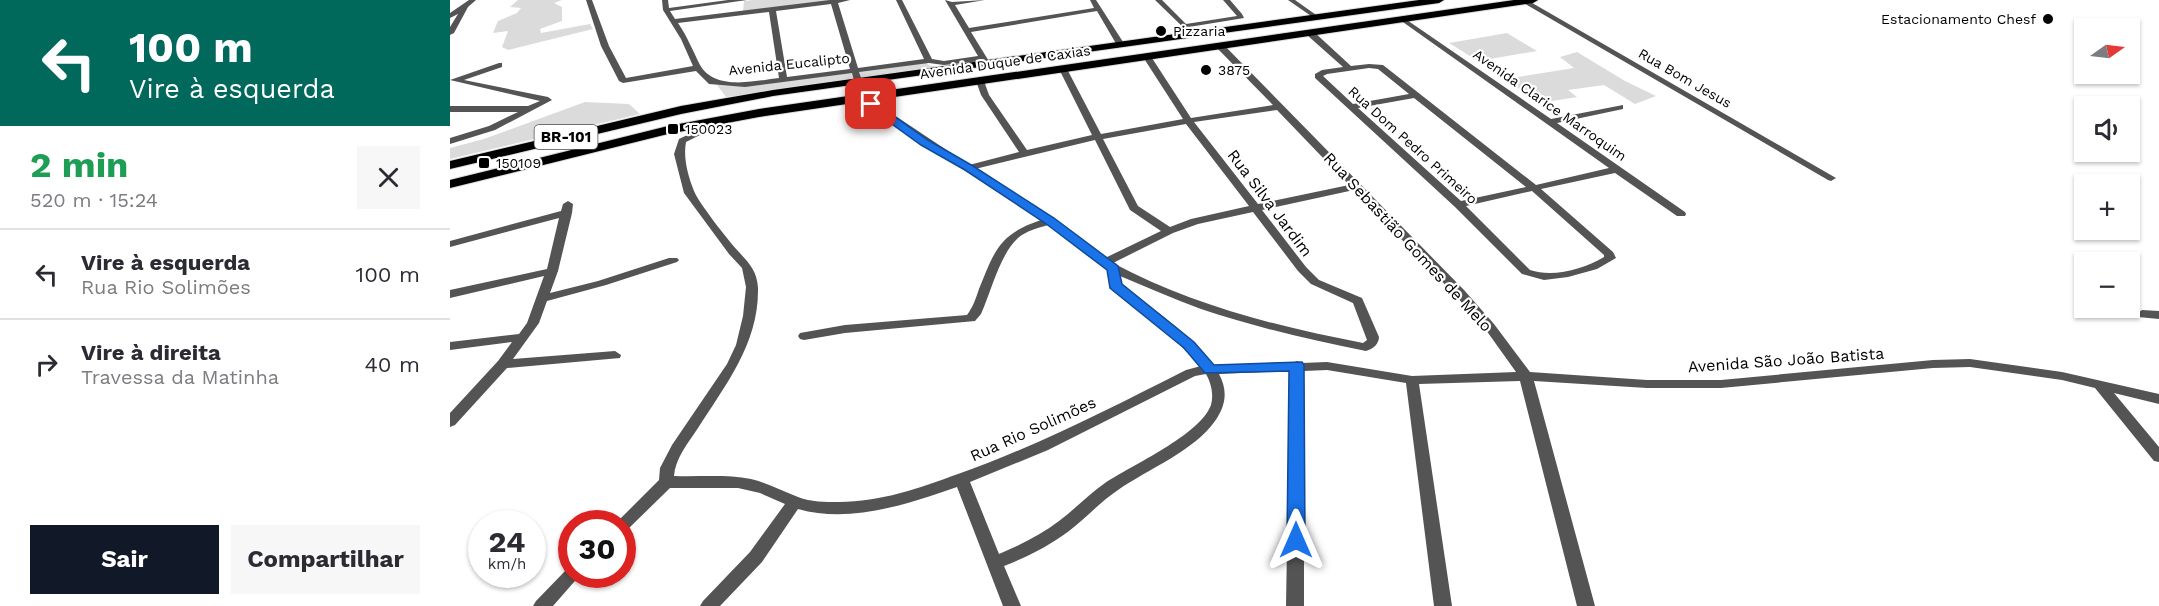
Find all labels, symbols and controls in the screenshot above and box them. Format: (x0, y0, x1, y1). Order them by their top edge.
place label: Estacionamento Chesf (1881, 11, 2036, 27)
marker: Estacionamento Chesf (2041, 12, 2055, 26)
north arrow (2074, 18, 2140, 84)
map controls (2074, 18, 2140, 318)
text: 100 m (129, 23, 253, 72)
place label: Pizzaria (1173, 23, 1226, 39)
icon: left (30, 24, 108, 102)
marker: Pizzaria (1154, 24, 1168, 38)
street label: Avenida Duque de Caxias (919, 42, 1091, 82)
street label: Rua Bom Jesus (1636, 45, 1734, 111)
street label: Avenida Clarice Marroquim (1470, 46, 1630, 164)
street label: Avenida Eucalipto (728, 50, 850, 78)
place label: 3875 (1218, 62, 1250, 78)
marker: 3875 (1199, 63, 1213, 77)
text: Vire à esquerda (129, 73, 335, 105)
pin (845, 78, 896, 129)
street label: Rua Dom Pedro Primeiro (1345, 83, 1481, 207)
icon: arrive (854, 87, 887, 120)
button: sound (2074, 96, 2140, 162)
place label: 150023 (685, 121, 732, 137)
marker: 150023 (666, 122, 680, 136)
road number: BR-101 (534, 125, 598, 149)
text: 2 min (30, 144, 128, 186)
button: close (357, 146, 420, 209)
street label: Rua Silva Jardim (1224, 146, 1316, 260)
street label: Rua Sebastião Gomes de Melo (1320, 148, 1496, 336)
place label: 150109 (496, 155, 541, 171)
marker: 150109 (477, 156, 491, 170)
button: + (2074, 174, 2140, 240)
text: 520 m · 15:24 (30, 188, 158, 212)
text: Vire à esquerda (81, 250, 250, 275)
button: − (2074, 252, 2140, 318)
icon: left (30, 258, 63, 291)
text: 100 m (356, 262, 420, 287)
text: Rua Rio Solimões (81, 275, 251, 299)
text: Vire à direita (81, 340, 221, 365)
street label: Avenida São João Batista (1687, 344, 1885, 376)
icon: right (30, 348, 63, 381)
text: 40 m (364, 352, 420, 377)
text: Travessa da Matinha (81, 365, 279, 389)
street label: Rua Rio Solimões (967, 393, 1099, 465)
position arrow (1264, 508, 1328, 572)
speed limit sign: 30 (558, 510, 636, 588)
text: 24 (489, 524, 525, 559)
button: Sair (30, 525, 219, 594)
button: Compartilhar (231, 525, 420, 594)
text: km/h (488, 555, 526, 573)

